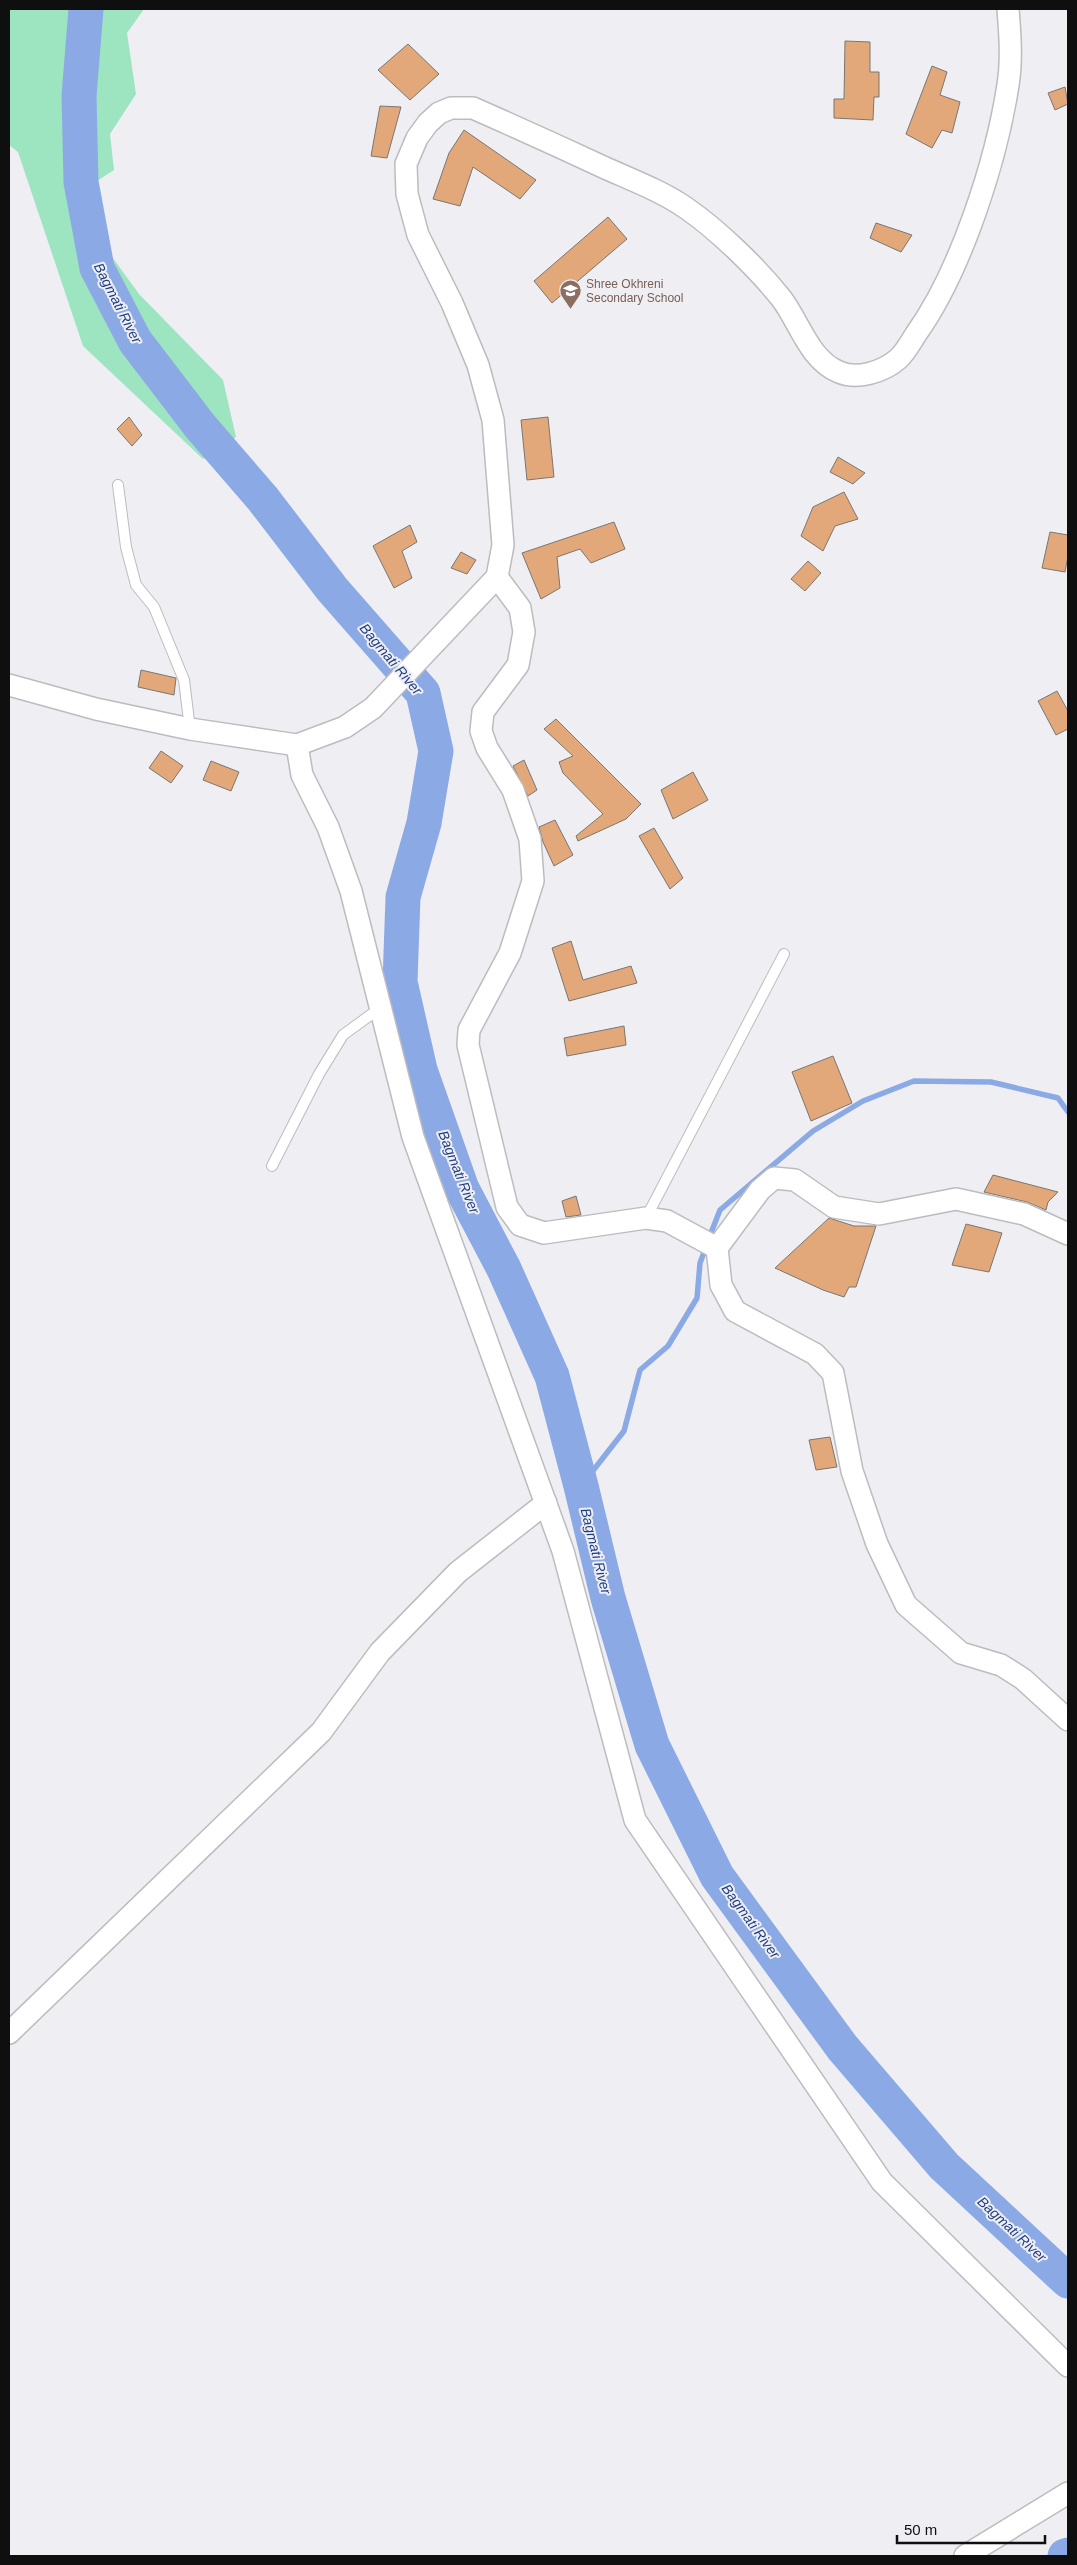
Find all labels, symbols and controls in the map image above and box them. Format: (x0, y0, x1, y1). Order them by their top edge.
water label: Bagmati River (91, 260, 146, 347)
place label: Shree Okhreni Secondary School (586, 277, 683, 305)
school or university icon: Shree Okhreni Secondary School (558, 279, 582, 310)
water label: Bagmati River (357, 620, 426, 699)
water label: Bagmati River (435, 1128, 483, 1217)
water label: Bagmati River (578, 1506, 615, 1597)
water label: Bagmati River (719, 1881, 784, 1962)
water label: Bagmati River (974, 2193, 1051, 2266)
scale bar (897, 2512, 1044, 2544)
text: 50 m (904, 2521, 937, 2538)

